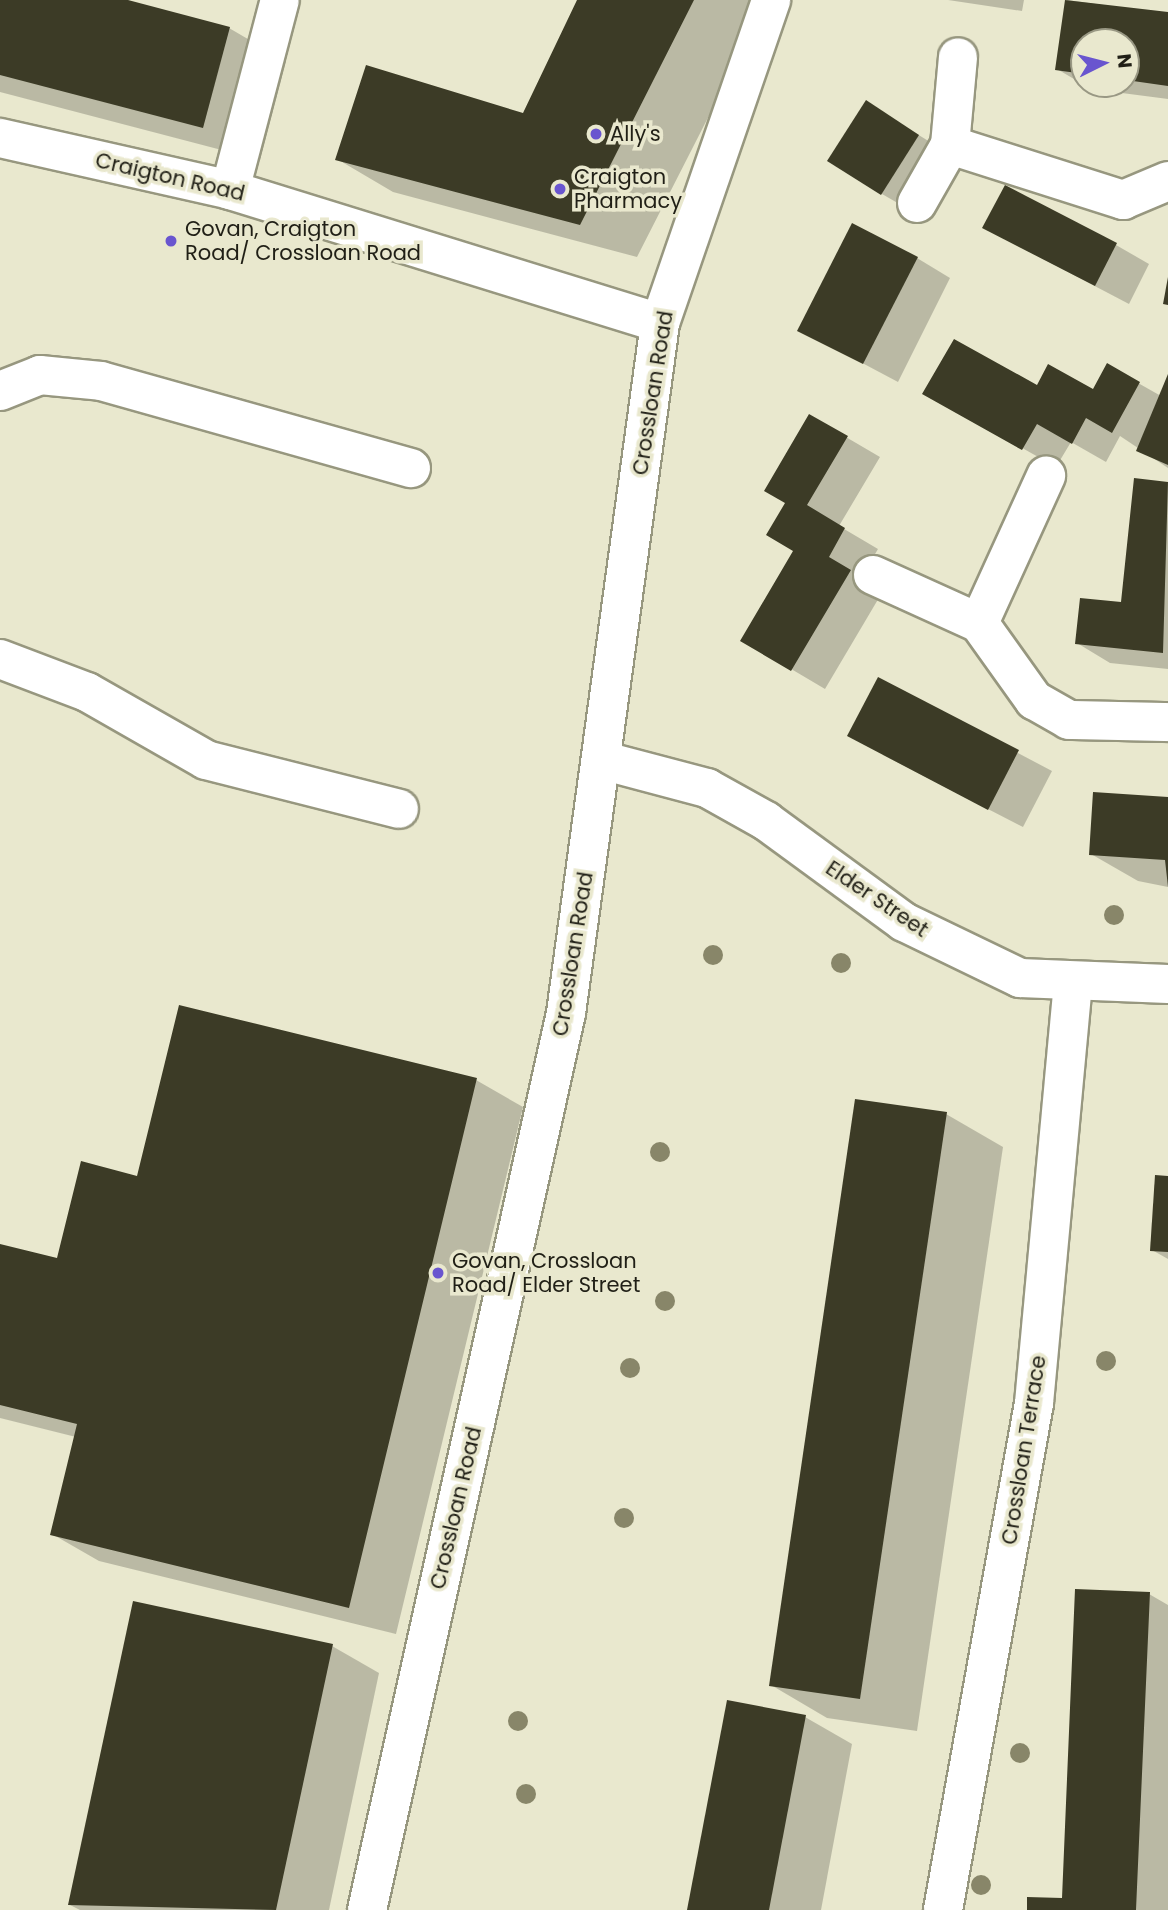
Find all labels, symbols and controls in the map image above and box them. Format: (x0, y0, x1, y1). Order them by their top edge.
north arrow (1070, 28, 1140, 98)
text: N (1110, 52, 1139, 69)
place label: Ally's (610, 121, 661, 147)
marker: Ally's (588, 126, 604, 142)
street label: Craigton Road (93, 148, 247, 206)
place label: Craigton Pharmacy (574, 164, 682, 214)
marker: Craigton Pharmacy (552, 181, 568, 197)
place label: Govan, Craigton Road/ Crossloan Road (185, 216, 421, 266)
marker: Govan, Craigton Road/ Crossloan Road (163, 233, 179, 249)
street label: Crossloan Road (628, 309, 678, 477)
street label: Elder Street (821, 856, 933, 942)
street label: Crossloan Road (548, 870, 598, 1038)
place label: Govan, Crossloan Road/ Elder Street (452, 1248, 640, 1298)
marker: Govan, Crossloan Road/ Elder Street (430, 1265, 446, 1281)
street label: Crossloan Terrace (997, 1354, 1051, 1546)
street label: Crossloan Road (425, 1424, 487, 1592)

